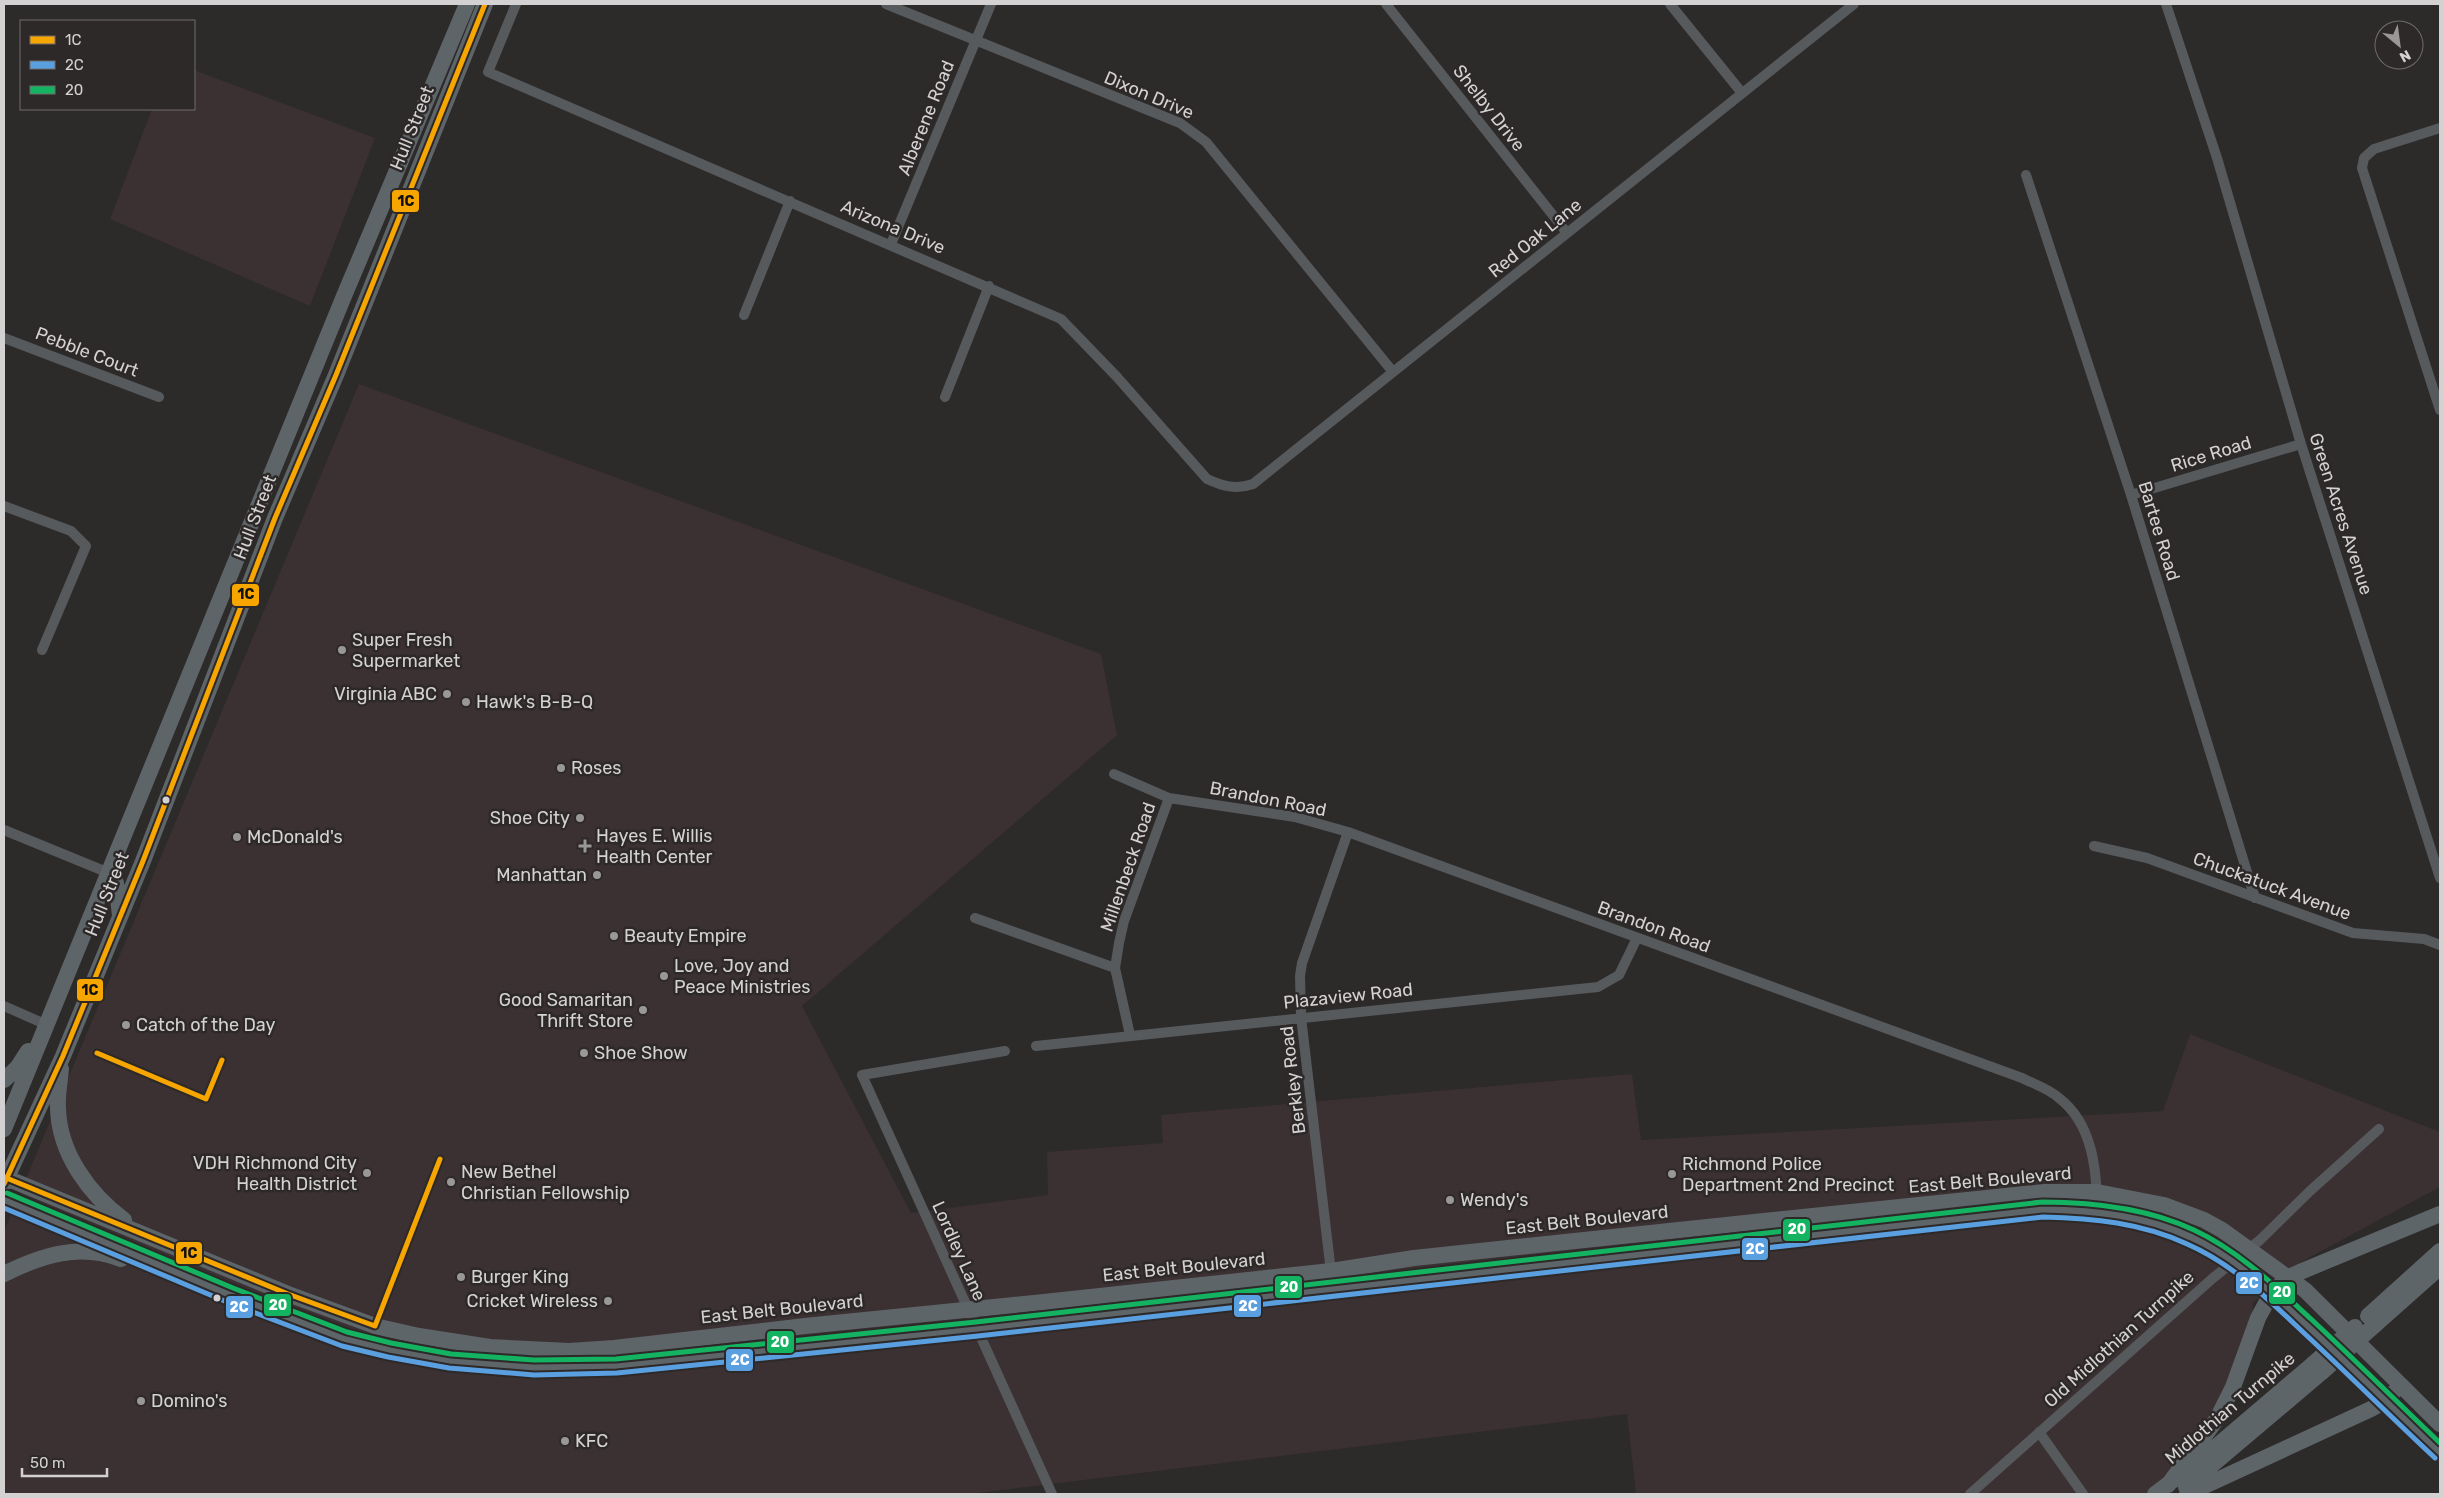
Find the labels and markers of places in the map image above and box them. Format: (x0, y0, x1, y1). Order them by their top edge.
place label: Super Fresh Supermarket (352, 629, 460, 672)
marker: Super Fresh Supermarket (336, 644, 348, 656)
place label: Virginia ABC (334, 683, 437, 705)
marker: Virginia ABC (441, 688, 453, 700)
place label: Hawk's B-B-Q (476, 691, 593, 713)
marker: Hawk's B-B-Q (460, 696, 472, 708)
place label: Roses (571, 757, 621, 779)
marker: Roses (555, 762, 567, 774)
unlabelled marker (161, 795, 171, 805)
place label: Shoe City (490, 807, 570, 829)
marker: Shoe City (574, 812, 586, 824)
place label: Hayes E. Willis Health Center (596, 825, 713, 868)
place label: McDonald's (247, 826, 343, 848)
marker: McDonald's (231, 831, 243, 843)
marker: Hayes E. Willis Health Center (578, 839, 592, 853)
place label: Manhattan (496, 864, 587, 886)
marker: Manhattan (591, 869, 603, 881)
place label: Beauty Empire (624, 925, 747, 947)
marker: Beauty Empire (608, 930, 620, 942)
place label: Love, Joy and Peace Ministries (674, 955, 810, 998)
marker: Love, Joy and Peace Ministries (658, 970, 670, 982)
place label: Good Samaritan Thrift Store (499, 989, 633, 1032)
marker: Good Samaritan Thrift Store (637, 1004, 649, 1016)
place label: Catch of the Day (136, 1014, 276, 1036)
marker: Catch of the Day (120, 1019, 132, 1031)
place label: Shoe Show (594, 1042, 688, 1064)
marker: Shoe Show (578, 1047, 590, 1059)
place label: VDH Richmond City Health District (193, 1152, 357, 1195)
place label: Richmond Police Department 2nd Precinct (1682, 1153, 1894, 1196)
place label: New Bethel Christian Fellowship (461, 1161, 630, 1204)
marker: VDH Richmond City Health District (361, 1167, 373, 1179)
marker: Richmond Police Department 2nd Precinct (1666, 1168, 1678, 1180)
marker: New Bethel Christian Fellowship (445, 1176, 457, 1188)
place label: Wendy's (1460, 1189, 1528, 1211)
marker: Wendy's (1444, 1194, 1456, 1206)
place label: Burger King (471, 1266, 569, 1288)
marker: Burger King (455, 1271, 467, 1283)
place label: Cricket Wireless (467, 1290, 598, 1312)
unlabelled marker (212, 1293, 222, 1303)
marker: Cricket Wireless (602, 1295, 614, 1307)
place label: Domino's (151, 1390, 228, 1412)
marker: Domino's (135, 1395, 147, 1407)
place label: KFC (575, 1430, 608, 1452)
marker: KFC (559, 1435, 571, 1447)

